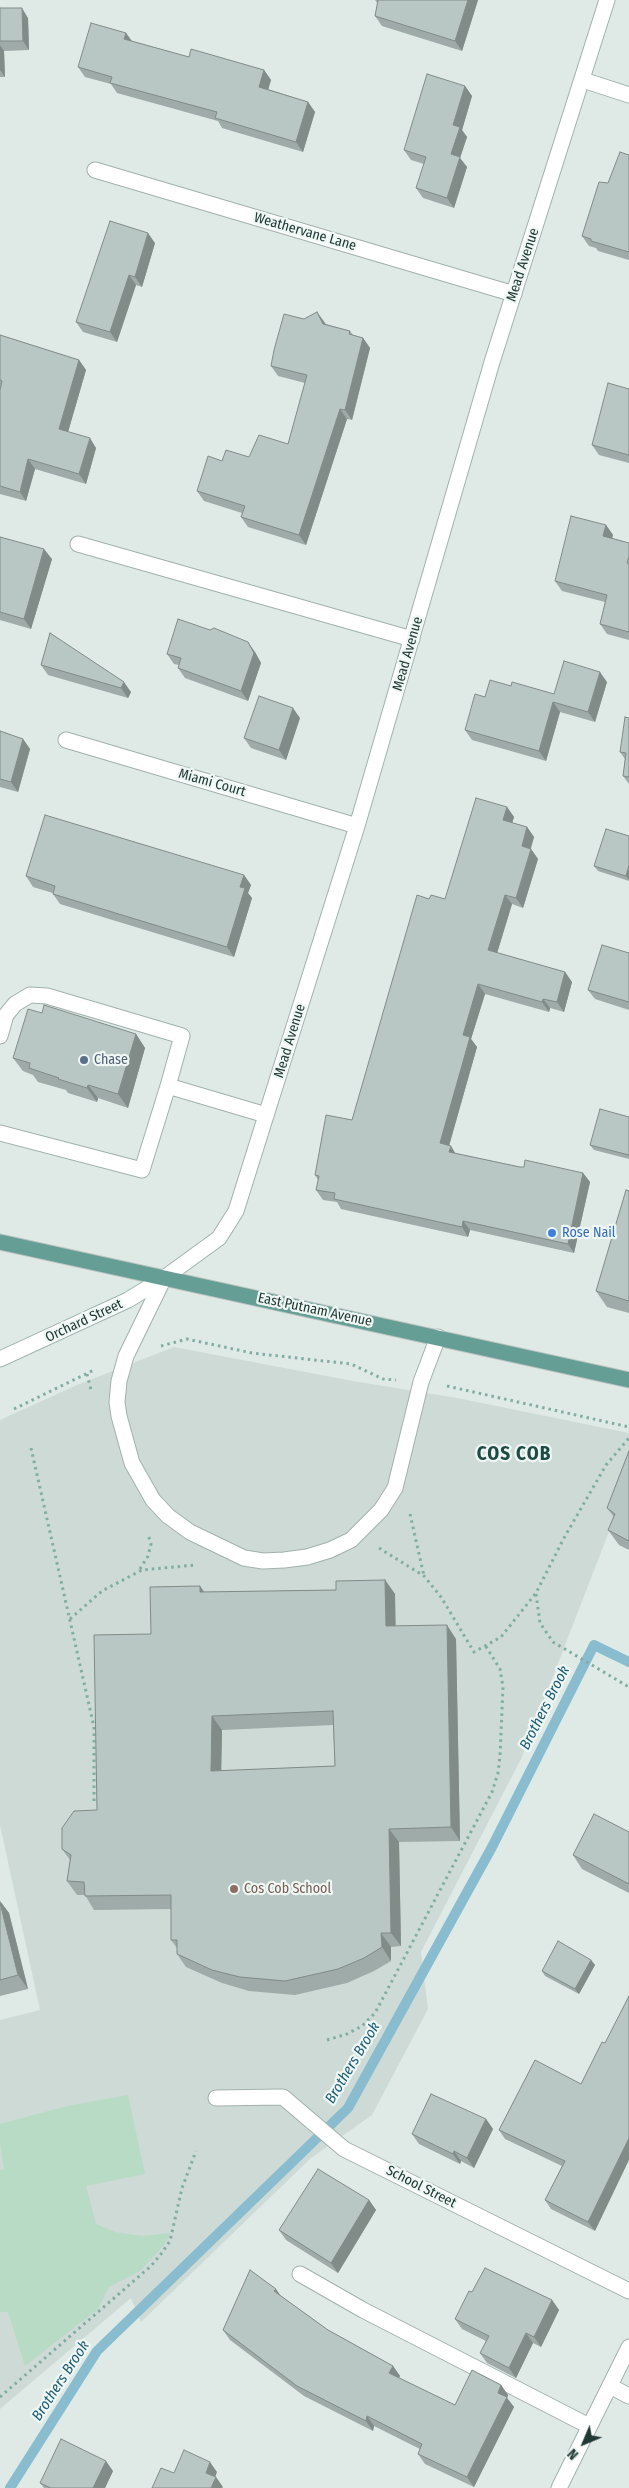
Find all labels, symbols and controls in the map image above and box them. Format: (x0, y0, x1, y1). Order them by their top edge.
street label: Weathervane Lane (252, 209, 358, 255)
street label: Mead Avenue (503, 226, 543, 304)
street label: Mead Avenue (389, 615, 427, 693)
street label: Miami Court (177, 765, 247, 801)
street label: Mead Avenue (271, 1002, 309, 1080)
place label: Chase (94, 1052, 128, 1068)
marker: Chase (78, 1054, 90, 1066)
place label: Rose Nail (562, 1225, 616, 1241)
marker: Rose Nail (546, 1227, 558, 1239)
street label: East Putnam Avenue (256, 1290, 374, 1330)
street label: Orchard Street (43, 1296, 125, 1346)
district label: COS COB (476, 1444, 552, 1466)
water label: Brothers Brook (516, 1663, 574, 1753)
place label: Cos Cob School (244, 1881, 331, 1897)
marker: Cos Cob School (228, 1883, 240, 1895)
water label: Brothers Brook (322, 2019, 384, 2107)
street label: School Street (383, 2162, 459, 2212)
water label: Brothers Brook (29, 2338, 93, 2424)
north arrow (559, 2418, 609, 2468)
text: N (564, 2445, 582, 2463)

